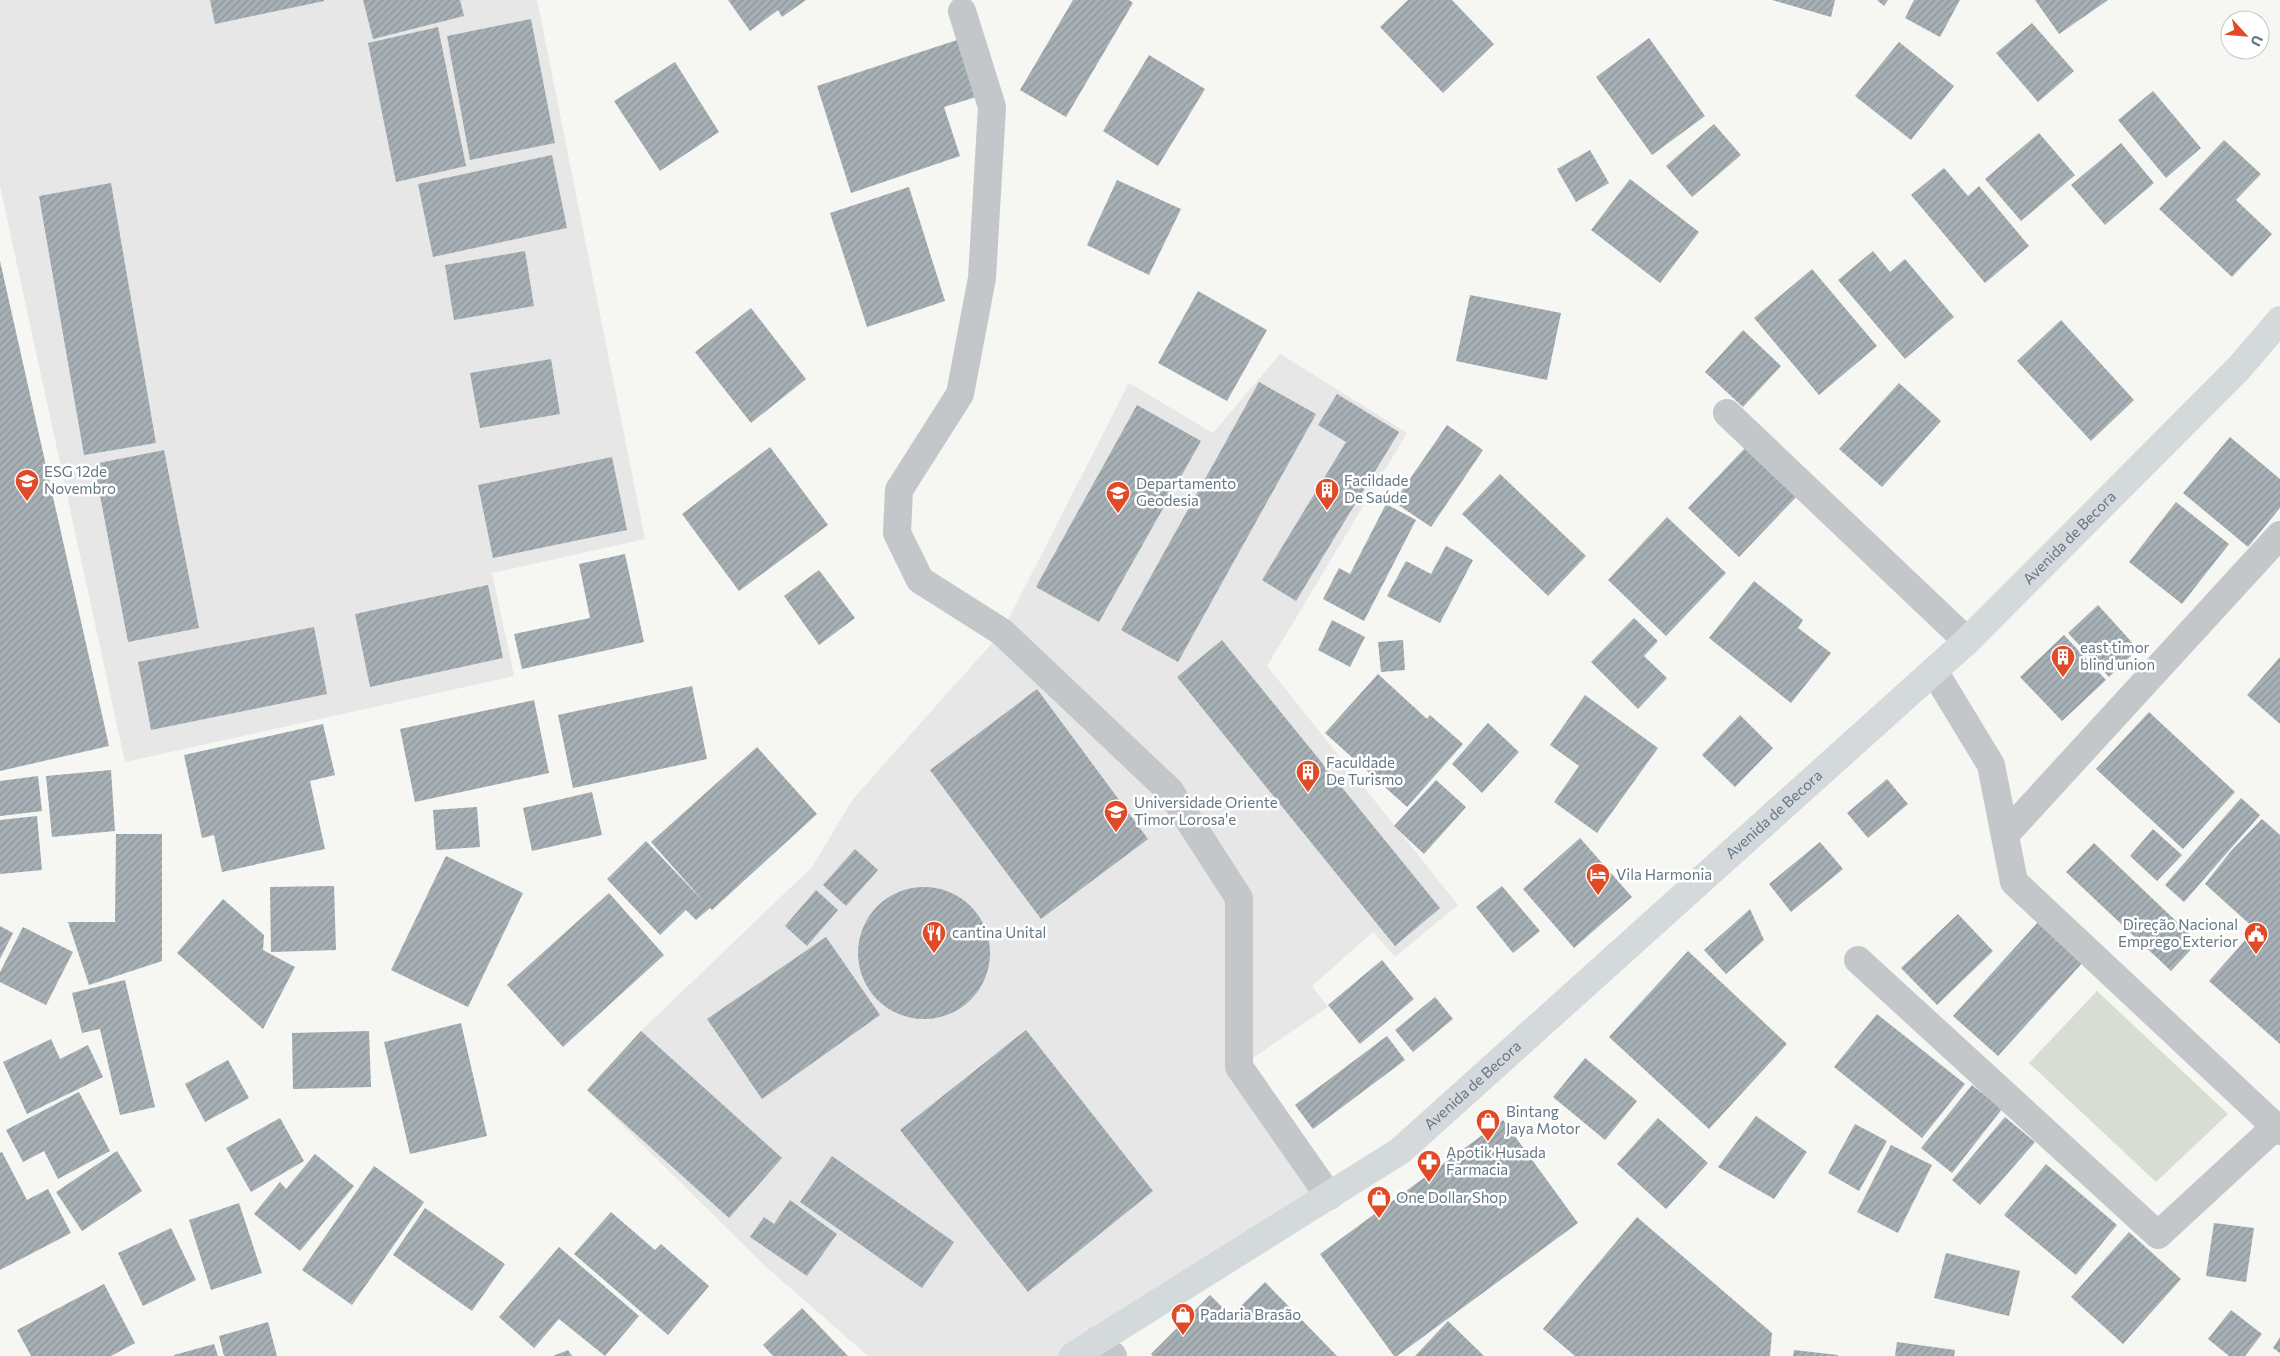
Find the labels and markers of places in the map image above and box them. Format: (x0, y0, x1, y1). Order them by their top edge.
place label: ESG 12de Novembro (44, 462, 116, 497)
school or university icon: ESG 12de Novembro (14, 468, 40, 502)
place label: Facildade De Saúde (1344, 471, 1408, 506)
place label: Departamento Geodesia (1136, 474, 1236, 509)
building icon: Facildade De Saúde (1314, 477, 1340, 511)
school or university icon: Departamento Geodesia (1105, 480, 1131, 514)
place label: east timor blind union (2080, 638, 2155, 673)
building icon: east timor blind union (2050, 644, 2076, 678)
place label: Faculdade De Turismo (1326, 753, 1403, 788)
building icon: Faculdade De Turismo (1295, 759, 1321, 793)
place label: Universidade Oriente Timor Lorosa'e (1134, 793, 1278, 828)
school or university icon: Universidade Oriente Timor Lorosa'e (1103, 799, 1129, 833)
hotel icon: Vila Harmonia (1585, 862, 1611, 896)
place label: Vila Harmonia (1616, 865, 1712, 883)
place label: Direção Nacional Emprego Exterior (2118, 915, 2238, 950)
restaurant icon: cantina Unital (921, 920, 947, 954)
public building icon: Direção Nacional Emprego Exterior (2243, 921, 2269, 955)
place label: cantina Unital (952, 923, 1046, 941)
place label: Bintang Jaya Motor (1506, 1102, 1581, 1137)
shop icon: Bintang Jaya Motor (1475, 1108, 1501, 1142)
place label: Apotik Husada Farmacia (1446, 1143, 1546, 1178)
pharmacy icon: Apotik Husada Farmacia (1416, 1149, 1442, 1183)
shop icon: One Dollar Shop (1366, 1185, 1392, 1219)
place label: One Dollar Shop (1396, 1188, 1507, 1206)
shop icon: Padaria Brasão (1170, 1302, 1196, 1336)
place label: Padaria Brasão (1200, 1305, 1301, 1323)

